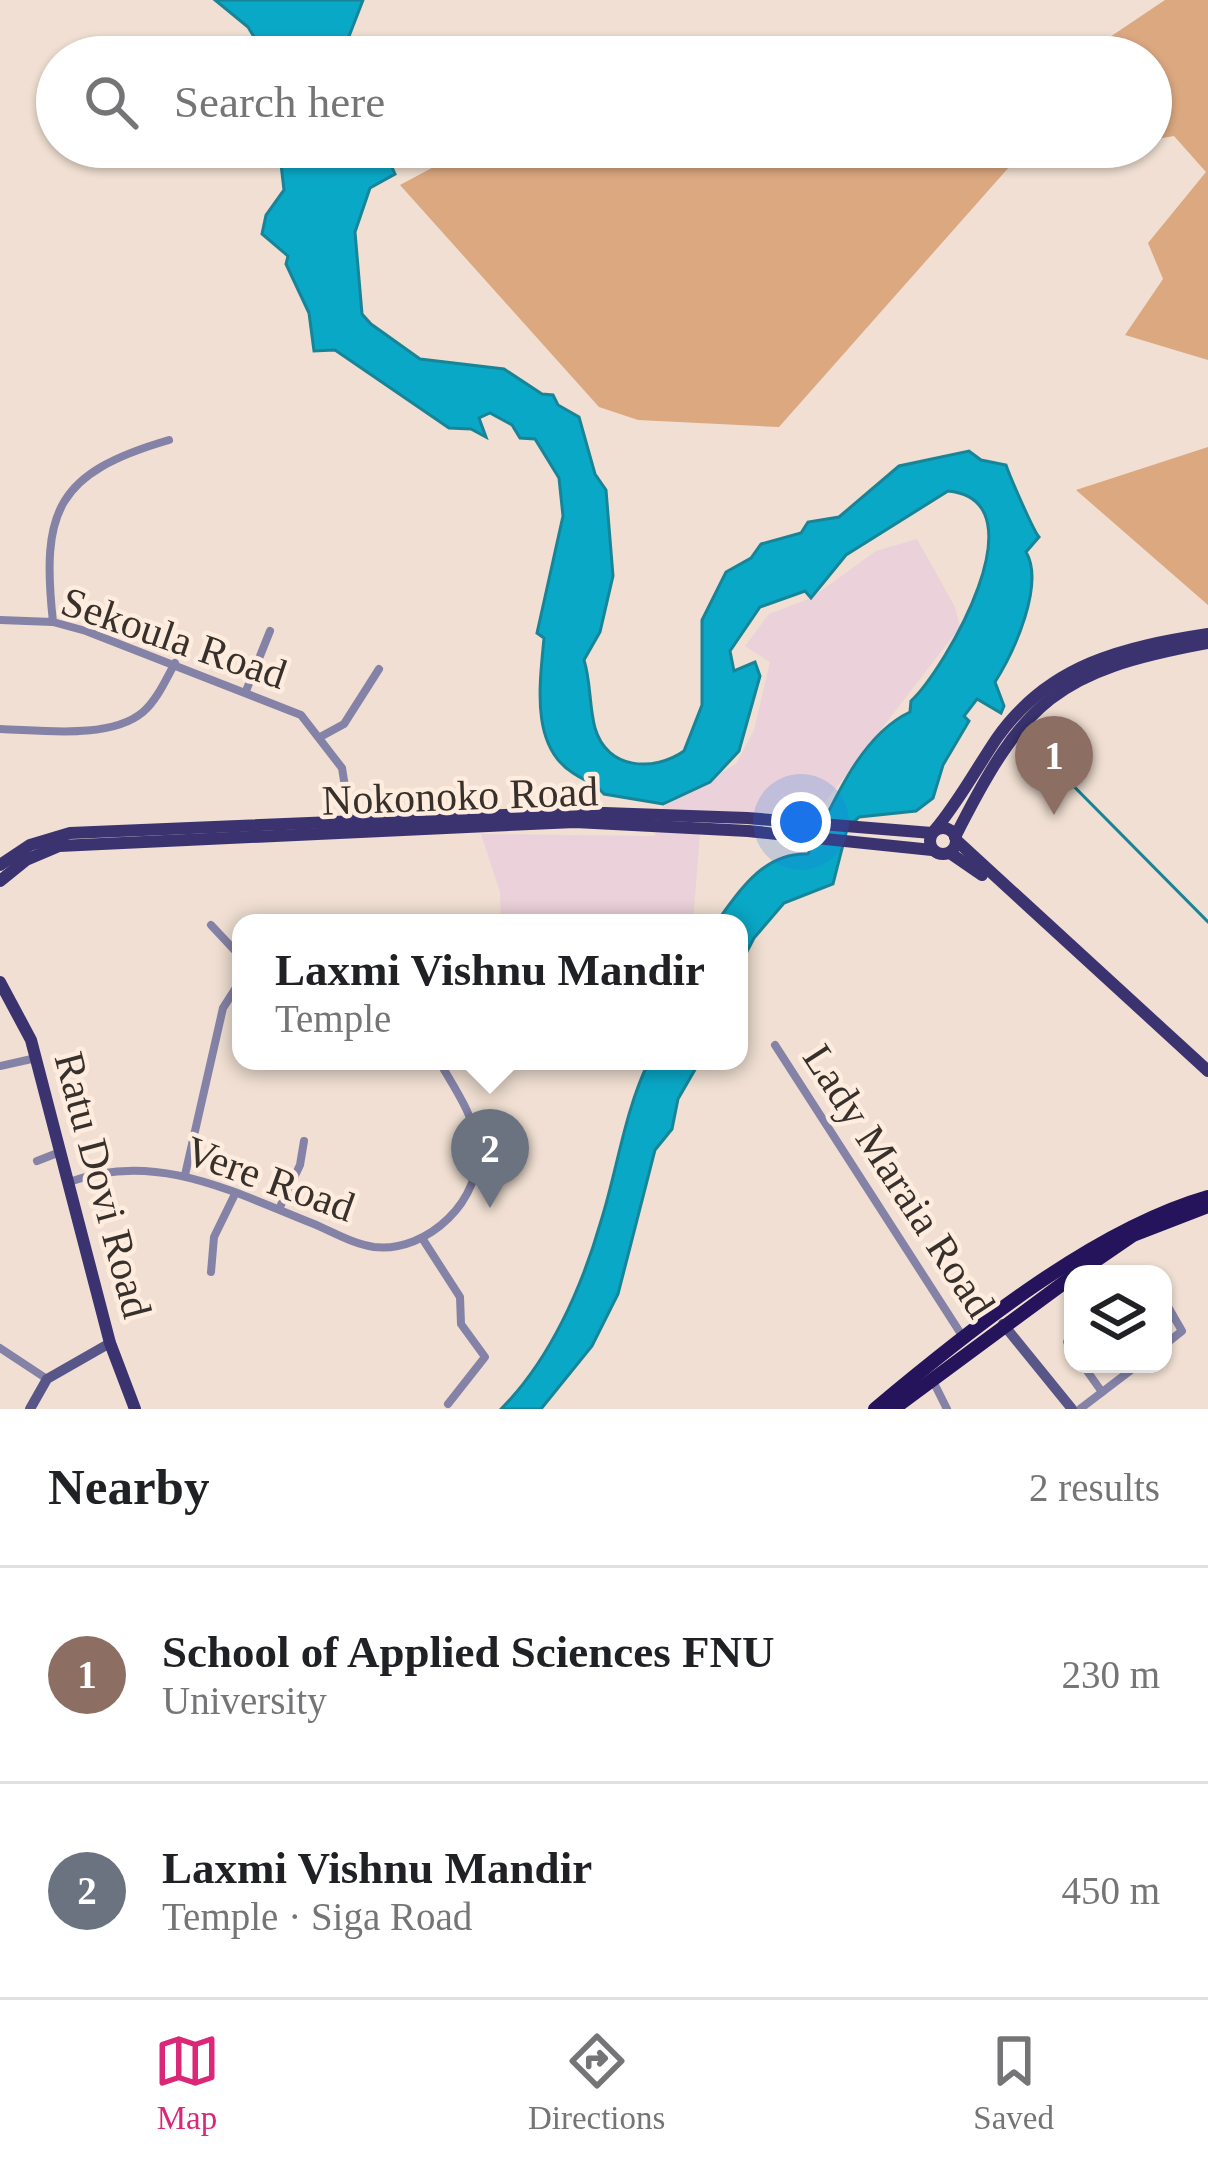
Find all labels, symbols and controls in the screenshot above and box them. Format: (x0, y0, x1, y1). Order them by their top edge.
search box (36, 36, 1172, 168)
icon: search (78, 69, 144, 135)
text: Search here (174, 77, 385, 127)
street label: Sekoula Road (56, 578, 292, 698)
pin: 1 (1015, 716, 1093, 815)
street label: Nokonoko Road (321, 768, 599, 824)
your location (771, 792, 831, 852)
popup (232, 914, 748, 1070)
text: Laxmi Vishnu Mandir (275, 945, 705, 995)
text: Temple (275, 997, 391, 1040)
street label: Lady Maraia Road (794, 1036, 1004, 1326)
street label: Ratu Dovi Road (45, 1047, 161, 1323)
pin: 2 (451, 1109, 529, 1208)
street label: Vere Road (179, 1127, 361, 1231)
map controls (1064, 1265, 1172, 1373)
button: layers (1064, 1265, 1172, 1373)
text: Nearby (48, 1459, 209, 1515)
text: 2 results (1029, 1466, 1160, 1509)
text: School of Applied Sciences FNU (162, 1627, 775, 1677)
text: 1 (77, 1653, 97, 1696)
text: 230 m (1061, 1653, 1160, 1696)
text: University (162, 1679, 327, 1722)
text: Laxmi Vishnu Mandir (162, 1843, 592, 1893)
text: 2 (77, 1869, 97, 1912)
text: 450 m (1061, 1869, 1160, 1912)
text: Temple · Siga Road (162, 1895, 472, 1938)
tab: Map (154, 2028, 220, 2137)
tab: Directions (528, 2028, 665, 2137)
tab: Saved (973, 2028, 1054, 2137)

